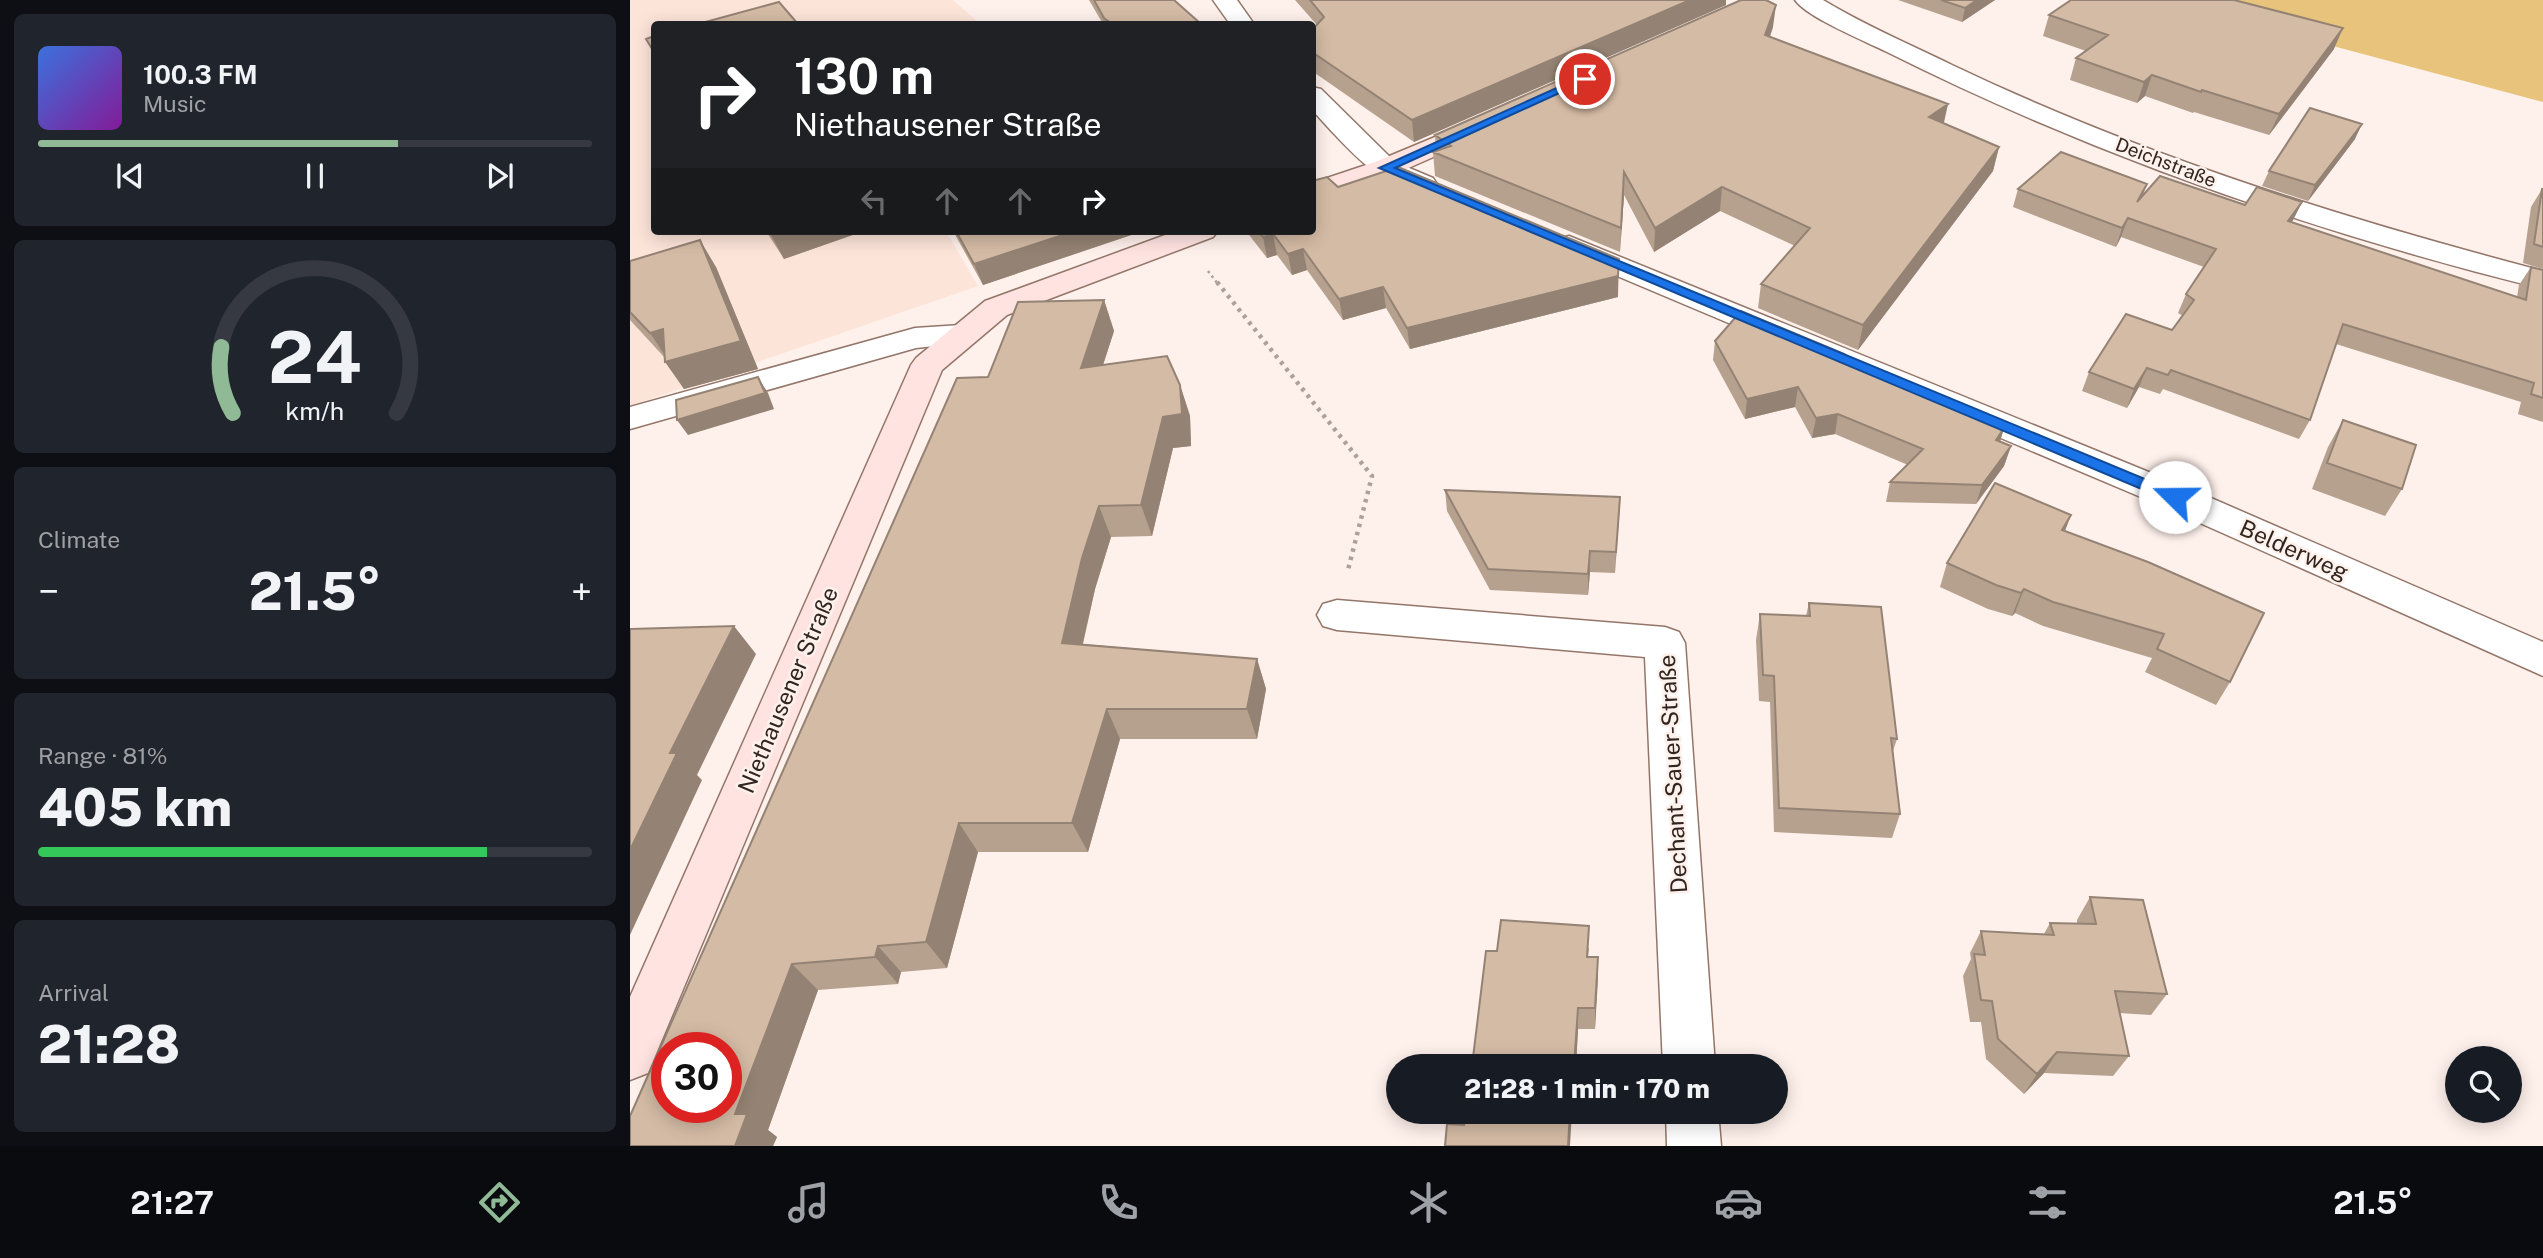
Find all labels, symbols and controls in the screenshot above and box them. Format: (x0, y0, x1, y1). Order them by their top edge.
text: 130 m (794, 47, 934, 105)
icon: right (679, 49, 770, 140)
pin (1555, 49, 1615, 109)
text: 100.3 FM (143, 59, 258, 90)
icon: arrive (1566, 60, 1604, 98)
text: Music (143, 90, 207, 117)
text: Niethausener Straße (794, 106, 1102, 143)
street label: Deichstraße (2113, 133, 2219, 191)
icon: previous (111, 157, 149, 195)
icon: pause (296, 157, 334, 195)
icon: next (481, 157, 519, 195)
icon: left (855, 182, 893, 220)
icon: ahead (928, 182, 966, 220)
icon: ahead (1001, 182, 1039, 220)
icon: right (1074, 182, 1112, 220)
text: 24 (268, 314, 362, 399)
text: km/h (286, 395, 344, 425)
position arrow (2138, 460, 2212, 534)
street label: Belderweg (2236, 514, 2353, 585)
text: Climate (38, 526, 120, 553)
text: 21.5° (249, 561, 381, 622)
text: − (38, 569, 59, 614)
text: + (571, 569, 592, 614)
street label: Niethausener Straße (732, 583, 843, 797)
street label: Dechant-Sauer-Straße (1653, 654, 1692, 894)
text: Range · 81% (38, 742, 167, 769)
text: 405 km (38, 777, 232, 838)
text: Arrival (38, 979, 109, 1006)
text: 21:28 (38, 1014, 180, 1075)
speed limit sign: 30 (651, 1032, 742, 1123)
map controls (2445, 1046, 2522, 1123)
button: search (2445, 1046, 2522, 1123)
text: 21:28 · 1 min · 170 m (1464, 1073, 1710, 1104)
icon: directions (475, 1178, 524, 1227)
icon: music (784, 1178, 833, 1227)
icon: phone (1094, 1178, 1143, 1227)
icon: climate (1404, 1178, 1453, 1227)
icon: car (1714, 1178, 1763, 1227)
icon: filters (2023, 1178, 2072, 1227)
text: 21:27 (130, 1184, 214, 1221)
text: 21.5° (2333, 1184, 2413, 1221)

